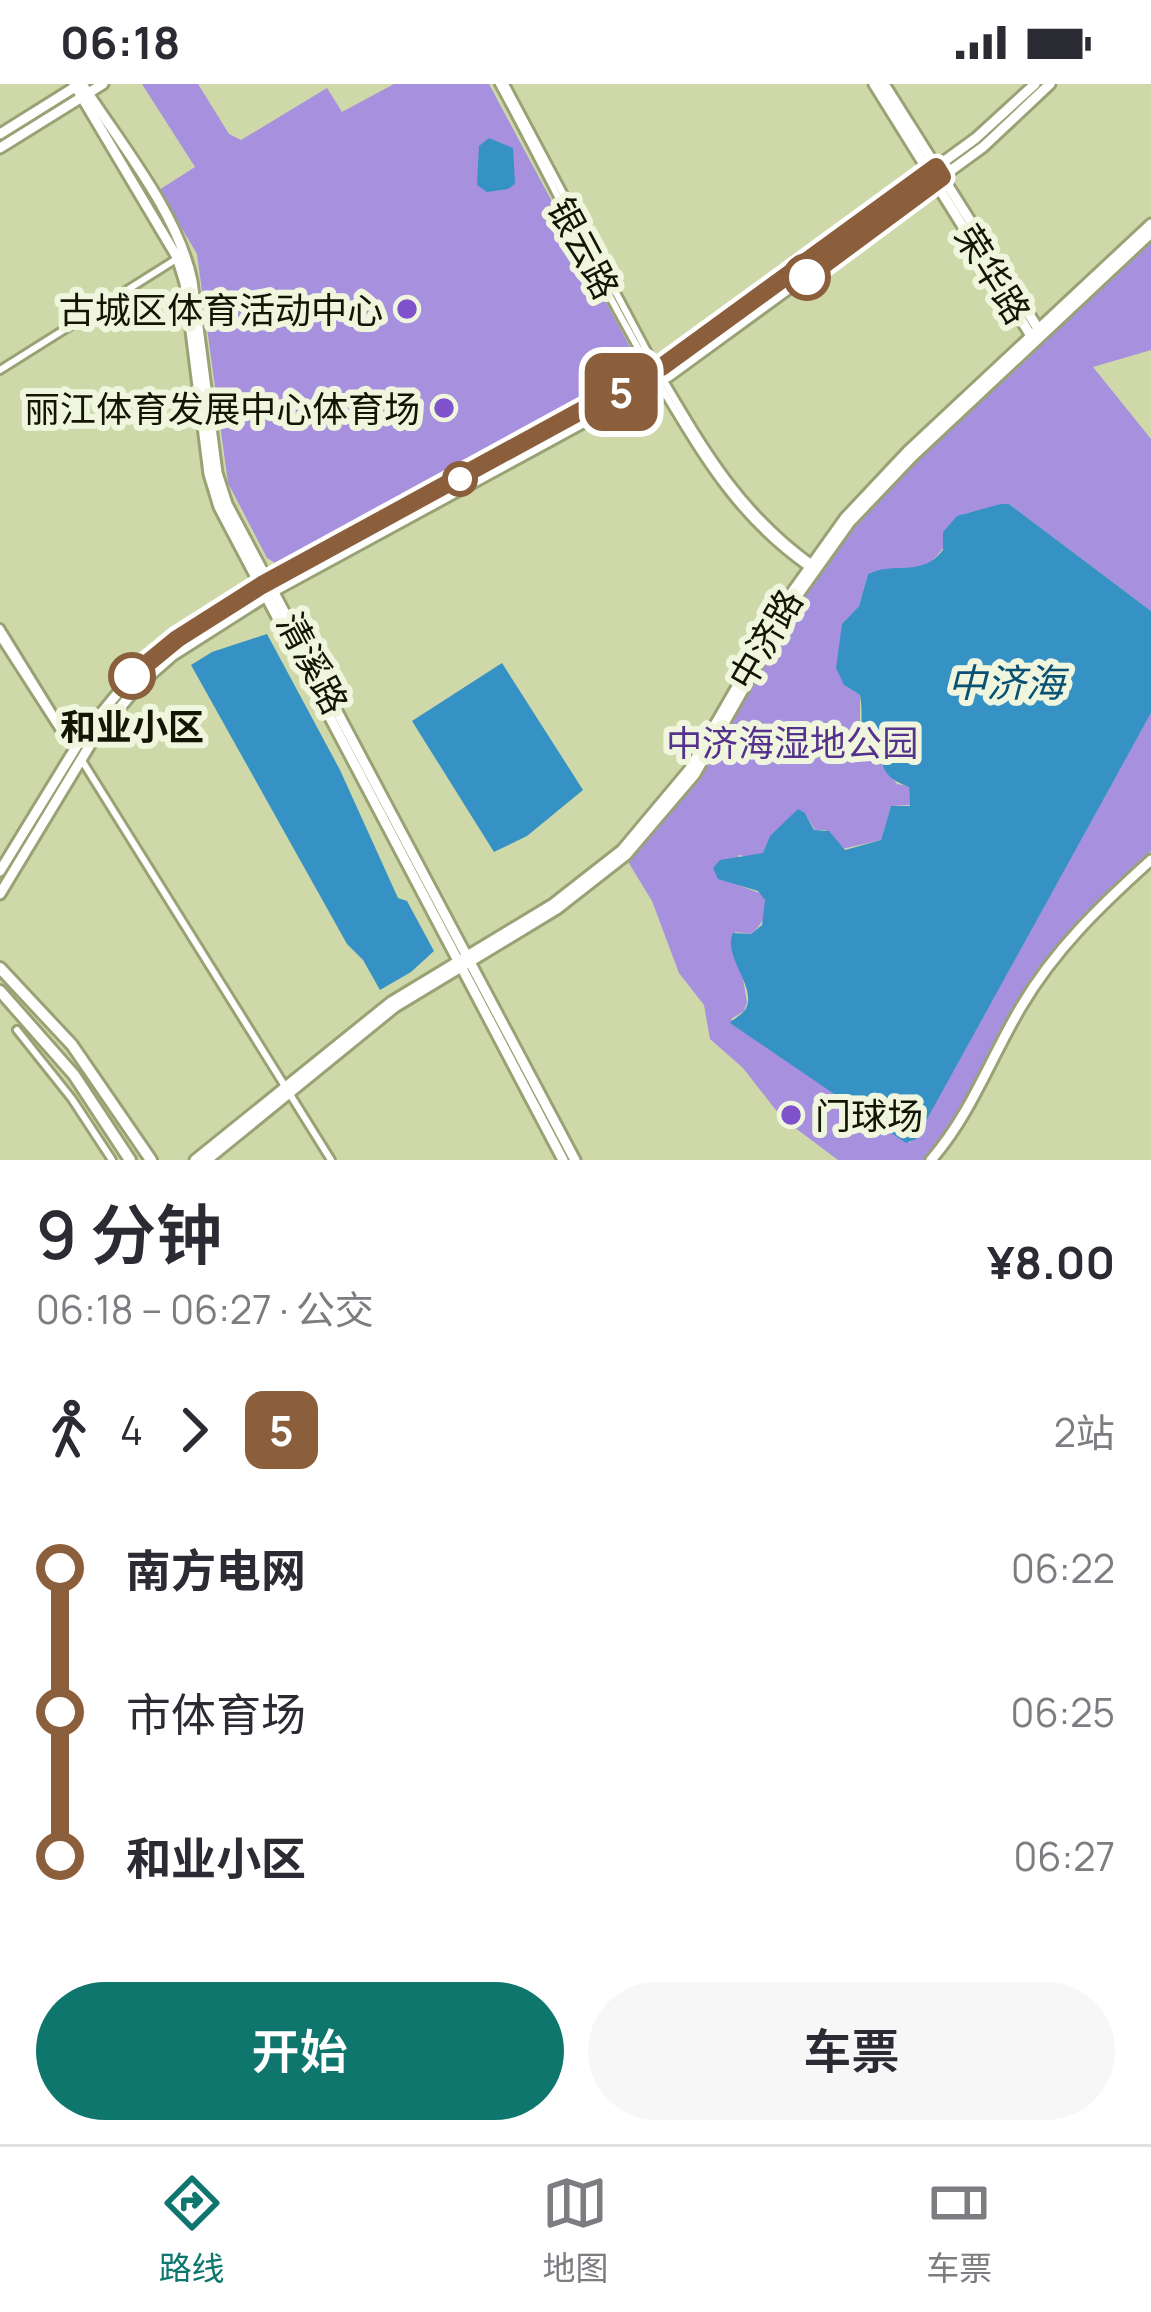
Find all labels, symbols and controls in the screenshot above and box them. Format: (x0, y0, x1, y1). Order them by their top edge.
text: 06:18 (60, 11, 180, 73)
street label: 银云路 (537, 189, 631, 307)
street label: 荣华路 (944, 215, 1042, 333)
unlabelled marker (785, 255, 829, 299)
place label: 古城区体育活动中心 (59, 285, 383, 334)
marker: 古城区体育活动中心 (394, 296, 420, 322)
line badge: 5 (582, 353, 660, 431)
text: 5 (609, 363, 633, 421)
place label: 丽江体育发展中心体育场 (24, 384, 420, 433)
marker: 丽江体育发展中心体育场 (431, 395, 457, 421)
unlabelled marker (444, 463, 476, 495)
street label: 中济路 (717, 580, 813, 698)
street label: 清溪路 (266, 604, 360, 722)
marker: 和业小区 (110, 654, 154, 698)
water label: 中济海 (947, 655, 1069, 709)
place label: 和业小区 (60, 702, 204, 751)
park label: 中济海湿地公园 (666, 718, 918, 767)
place label: 门球场 (815, 1091, 923, 1140)
marker: 门球场 (778, 1102, 804, 1128)
text: 9 分钟 (36, 1189, 222, 1279)
text: ¥8.00 (987, 1231, 1115, 1293)
text: 06:18 – 06:27 · 公交 (36, 1282, 374, 1336)
icon: walk (36, 1397, 102, 1463)
icon: forward (161, 1397, 227, 1463)
text: 5 (269, 1401, 294, 1459)
text: 4 (120, 1403, 143, 1457)
text: 2站 (1054, 1405, 1115, 1459)
text: 南方电网 (126, 1539, 306, 1601)
text: 06:22 (1011, 1541, 1115, 1595)
text: 市体育场 (126, 1683, 306, 1745)
text: 06:25 (1011, 1685, 1115, 1739)
text: 和业小区 (126, 1827, 306, 1889)
text: 06:27 (1014, 1829, 1115, 1883)
button: 开始 (36, 1982, 564, 2120)
button: 车票 (588, 1982, 1115, 2120)
tab: 路线 (159, 2170, 225, 2290)
tab: 地图 (542, 2170, 608, 2290)
tab: 车票 (926, 2170, 992, 2290)

